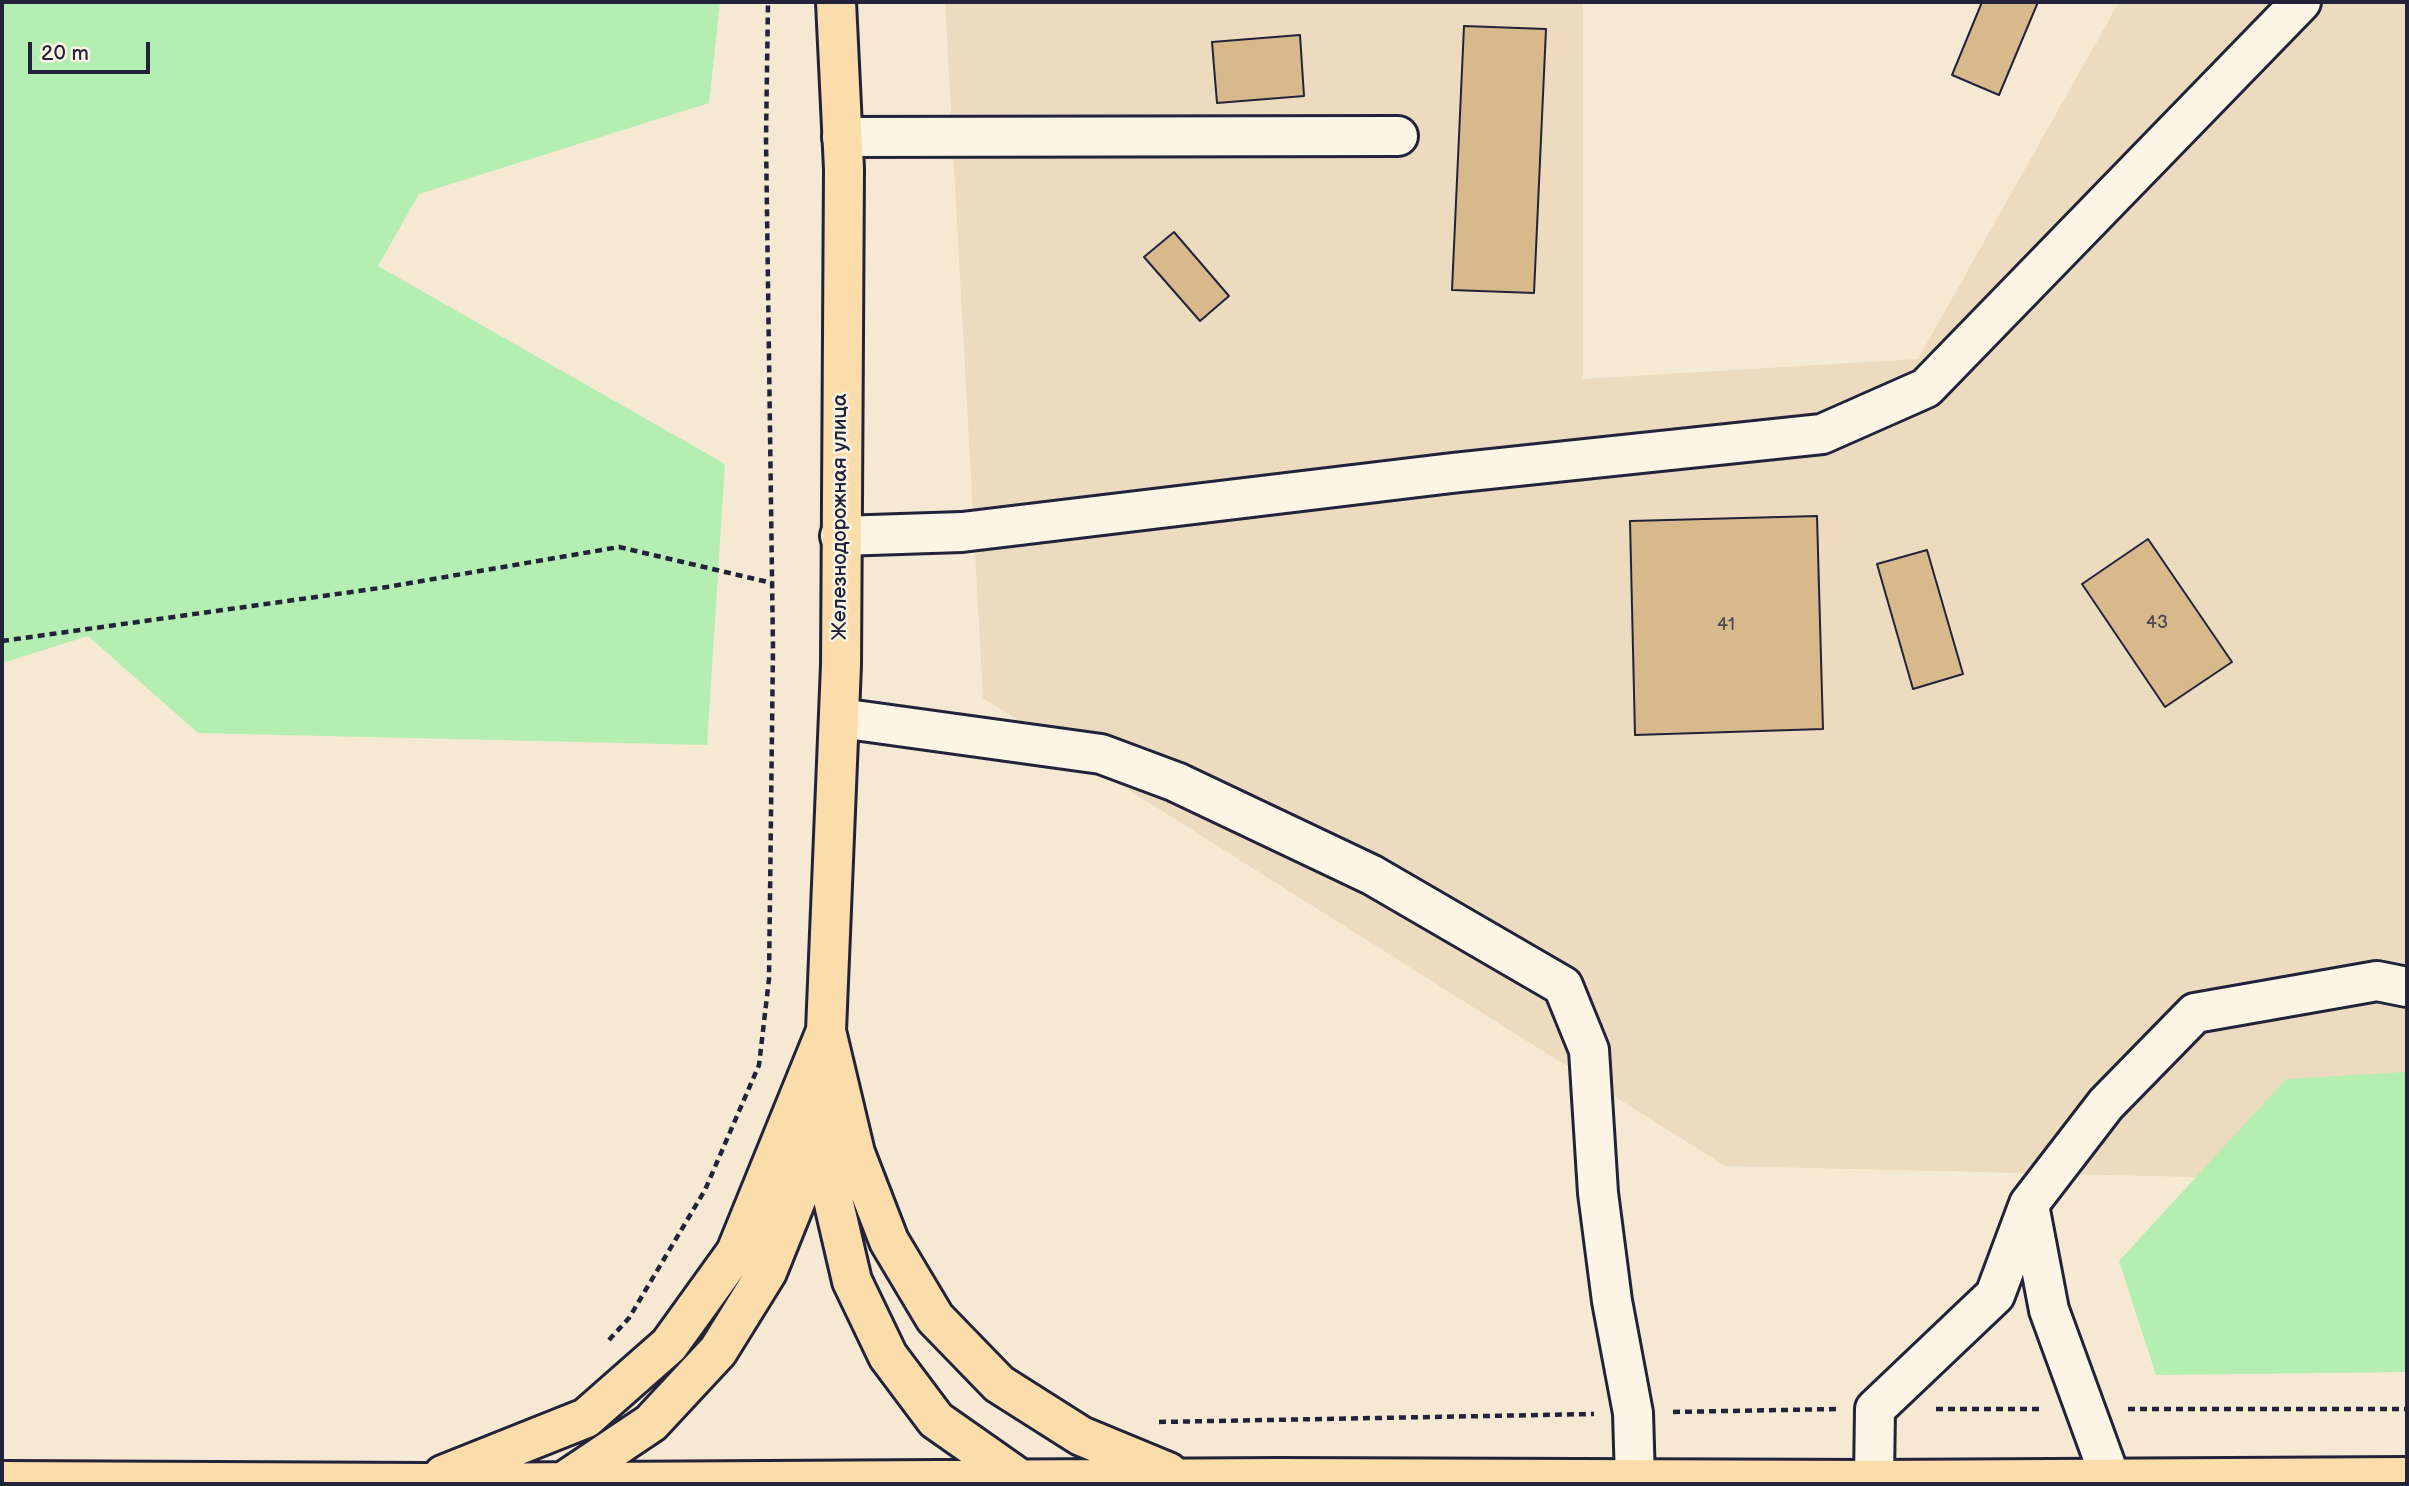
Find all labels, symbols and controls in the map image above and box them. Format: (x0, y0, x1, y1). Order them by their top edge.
scale bar (32, 28, 154, 72)
text: 20 m (41, 41, 89, 66)
street label: Железнодорожная улица (828, 394, 854, 640)
house number: 43 (2146, 612, 2168, 634)
house number: 41 (1717, 614, 1735, 636)

